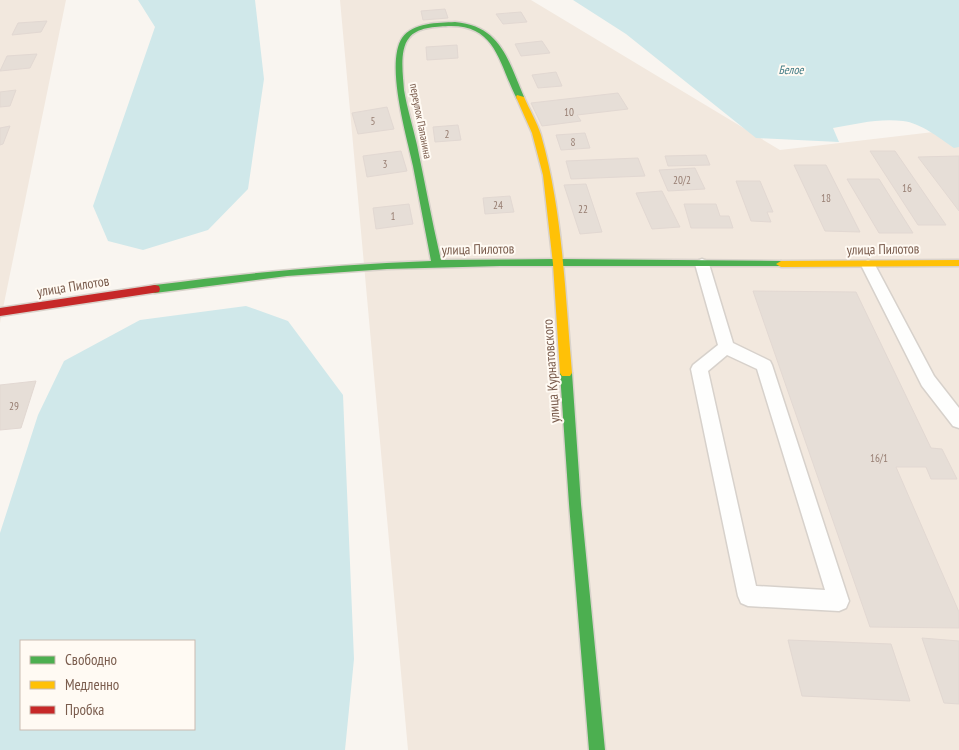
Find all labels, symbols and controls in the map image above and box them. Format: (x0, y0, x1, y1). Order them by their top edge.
water label: Белое (778, 62, 805, 77)
street label: переулок Папанина (407, 82, 435, 160)
house number: 10 (564, 105, 574, 119)
house number: 5 (371, 114, 376, 128)
house number: 2 (445, 127, 450, 141)
house number: 8 (571, 135, 576, 149)
house number: 3 (383, 157, 388, 171)
house number: 20/2 (673, 173, 691, 187)
house number: 16 (902, 181, 912, 195)
house number: 18 (821, 191, 831, 205)
house number: 24 (493, 198, 503, 212)
house number: 22 (578, 202, 588, 216)
house number: 1 (391, 209, 396, 223)
street label: улица Пилотов (441, 239, 515, 259)
street label: улица Пилотов (846, 239, 920, 259)
street label: улица Пилотов (36, 271, 111, 301)
street label: улица Курнатовского (538, 319, 564, 423)
house number: 29 (9, 399, 19, 413)
house number: 16/1 (870, 451, 888, 465)
legend (20, 640, 195, 730)
text: Свободно (65, 650, 117, 669)
text: Медленно (65, 675, 119, 694)
text: Пробка (65, 700, 104, 719)

